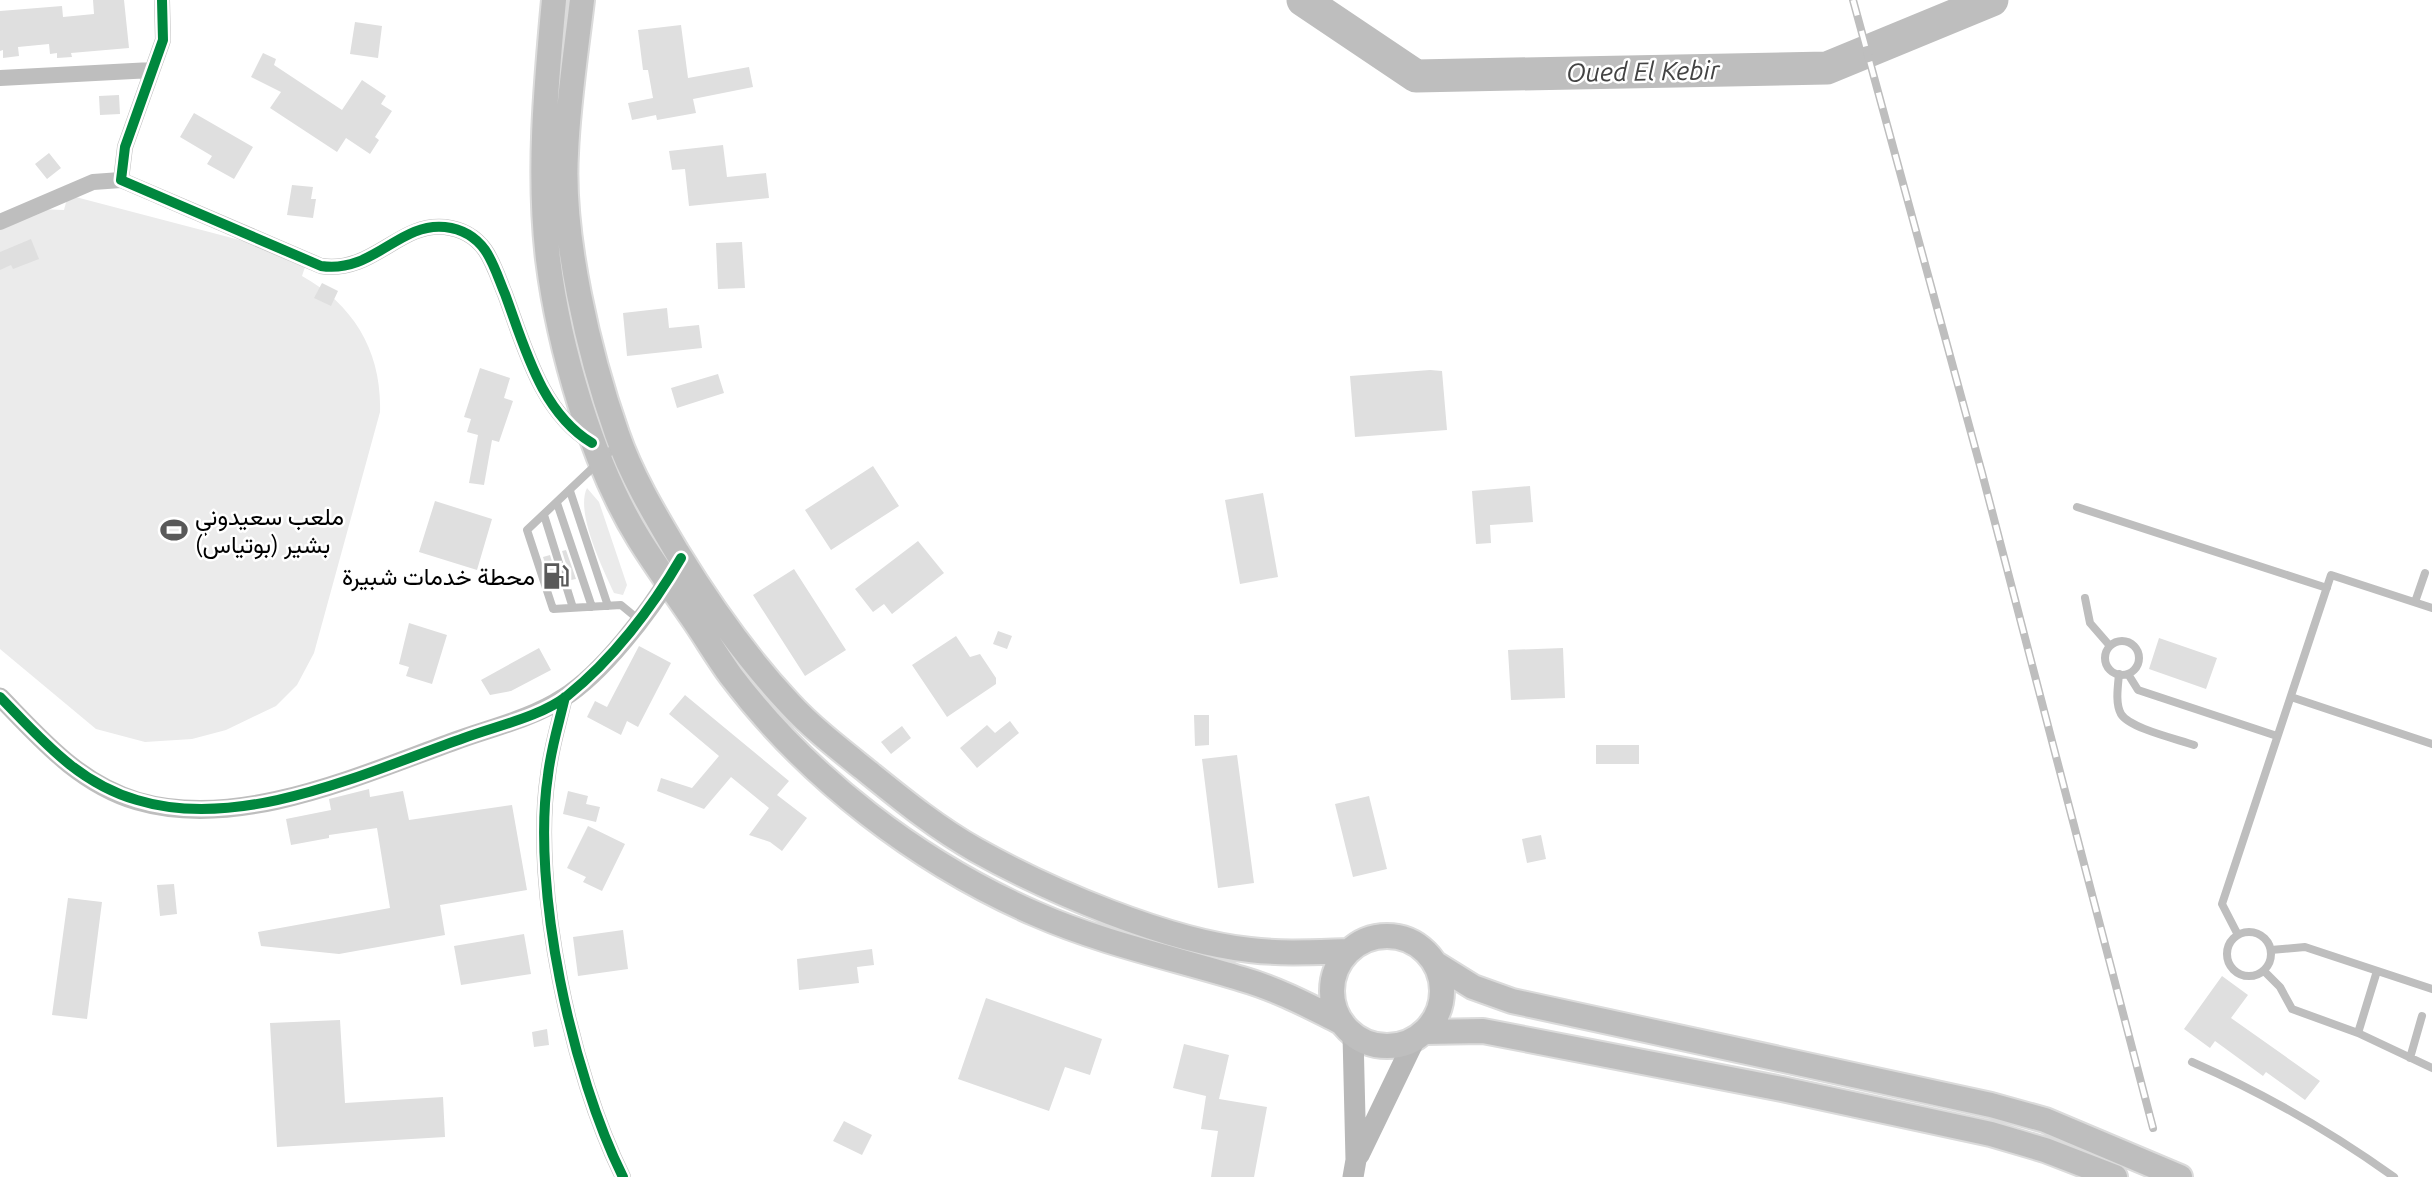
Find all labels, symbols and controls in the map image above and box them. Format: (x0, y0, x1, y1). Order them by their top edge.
water label: Oued El Kebir (1566, 55, 1721, 87)
place label: ملعب سعيدوني بشير (بوتياس) (195, 503, 344, 560)
sports icon: ملعب سعيدوني بشير (بوتياس) (159, 515, 189, 545)
fuel station icon: محطة خدمات شبيرة (541, 561, 571, 591)
place label: محطة خدمات شبيرة (342, 563, 535, 592)

